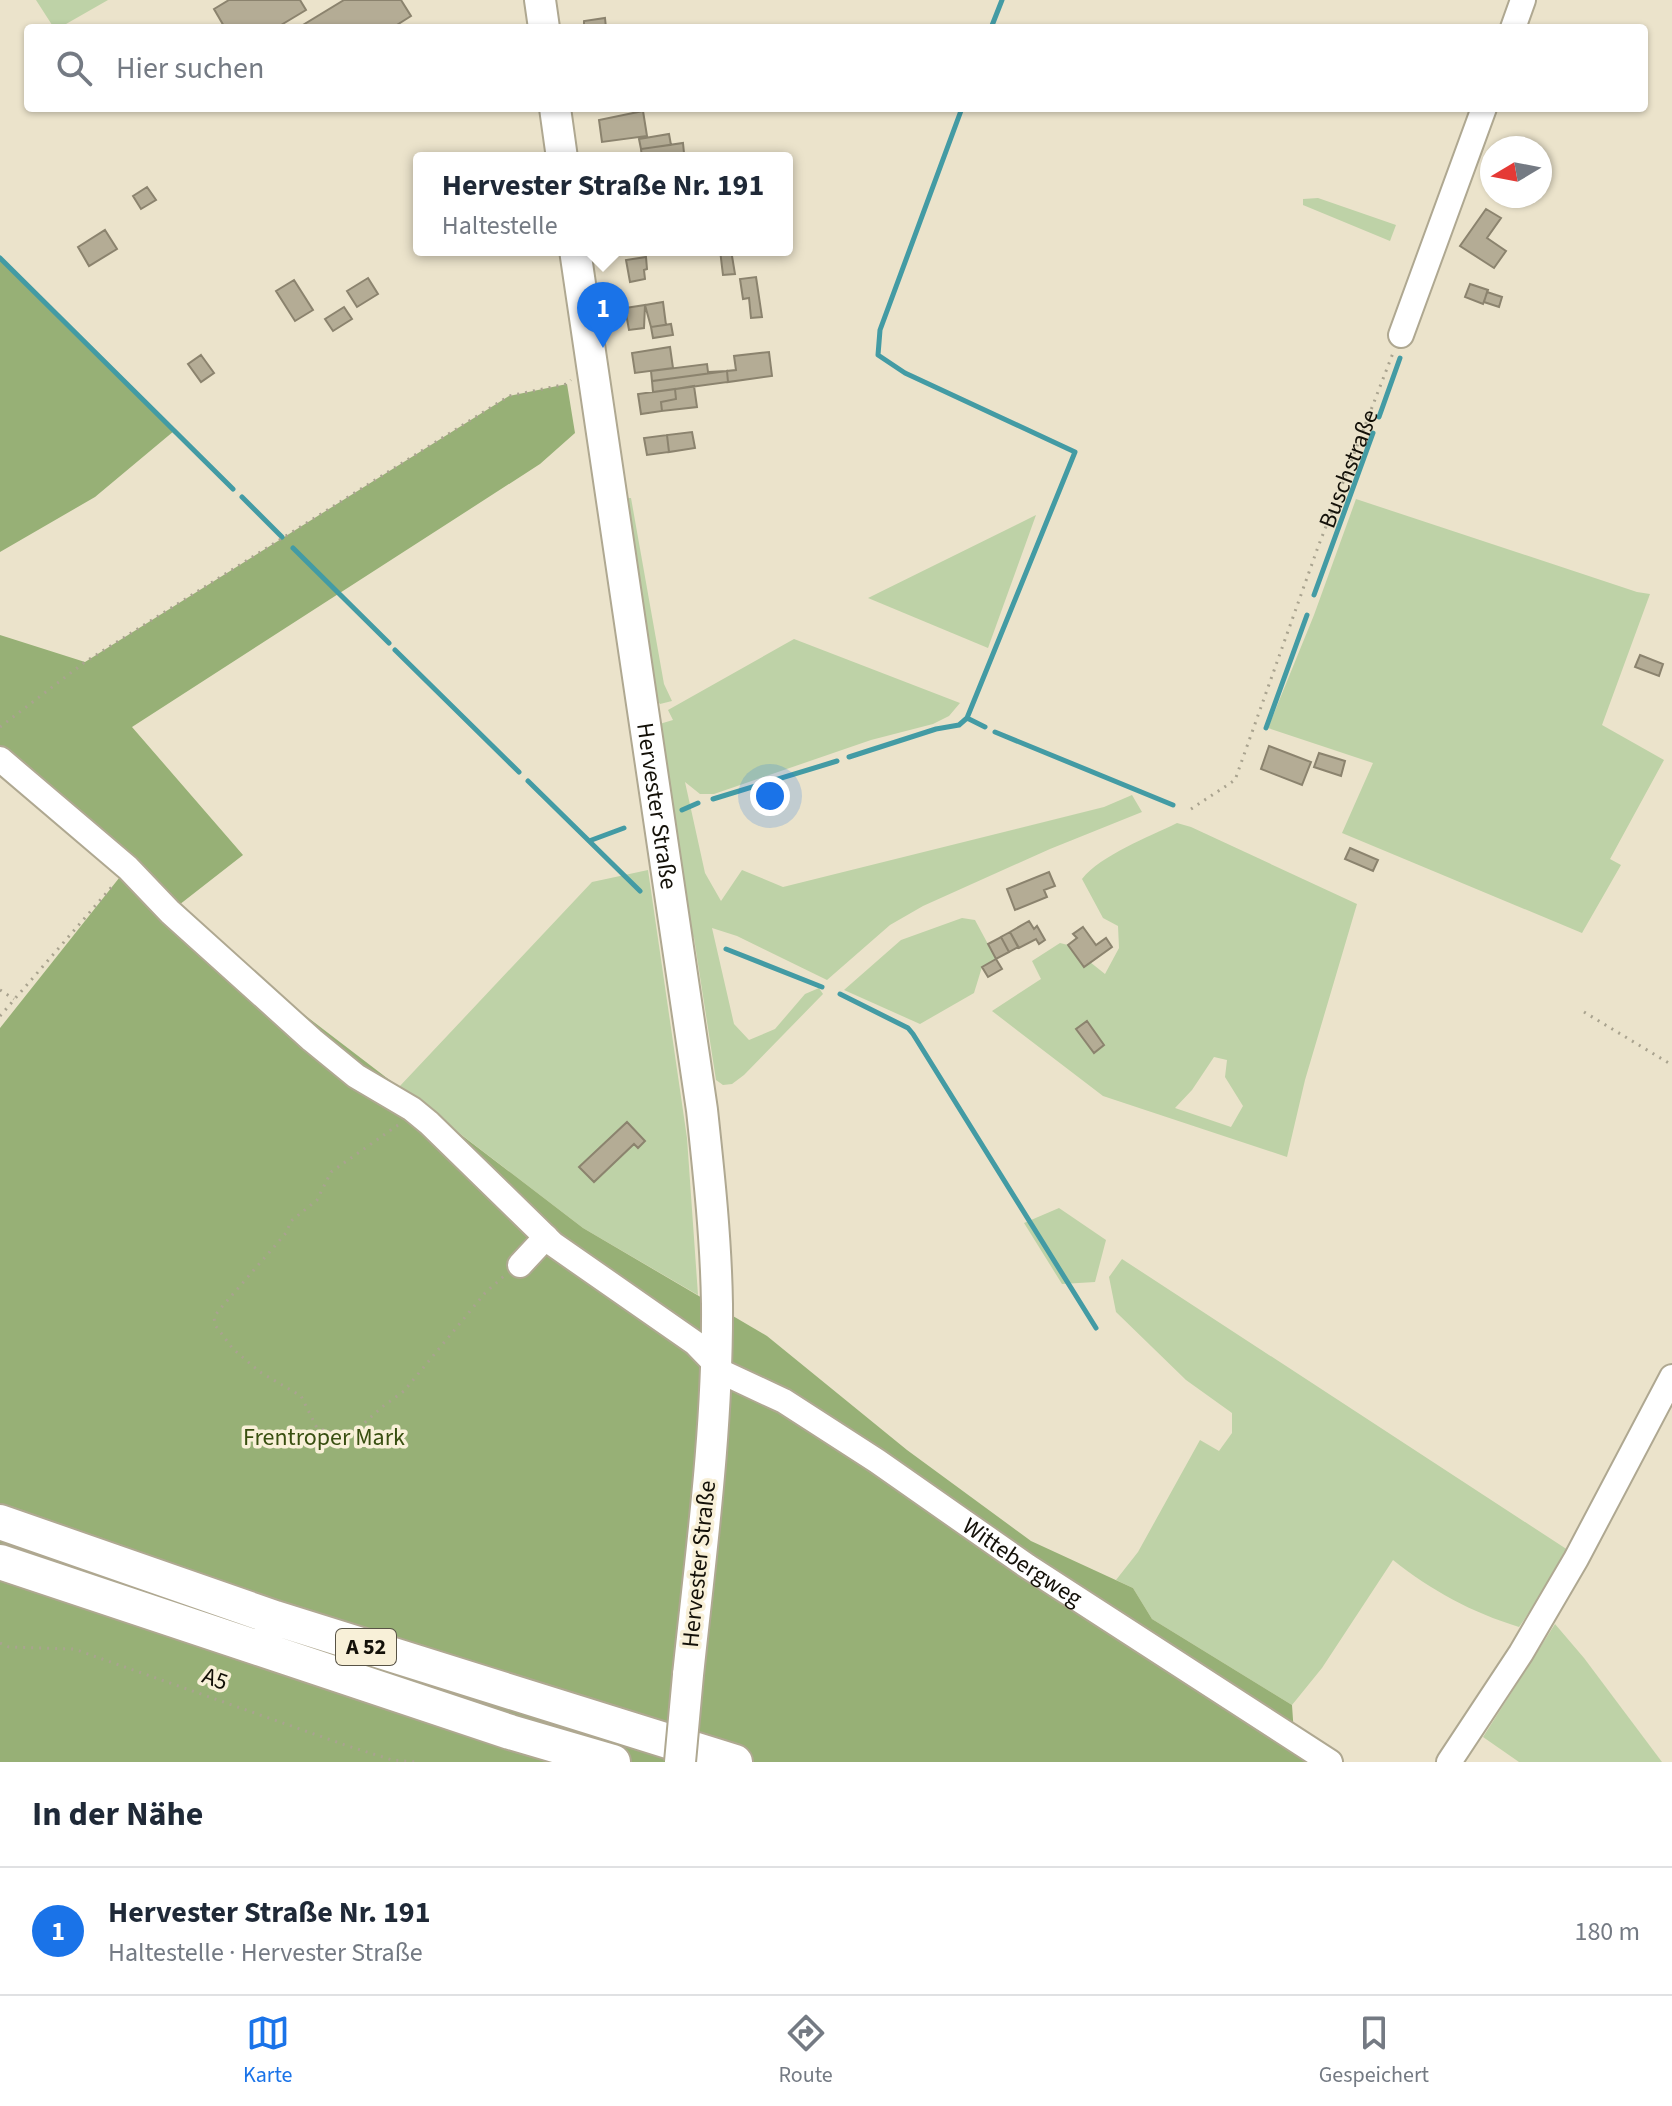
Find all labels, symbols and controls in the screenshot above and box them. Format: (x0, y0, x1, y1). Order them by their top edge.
search box (24, 24, 1648, 112)
icon: search (52, 46, 96, 90)
text: Hier suchen (116, 47, 264, 90)
north arrow (1480, 136, 1552, 208)
popup (413, 152, 793, 256)
text: Hervester Straße Nr. 191 (442, 164, 764, 207)
text: Haltestelle (442, 207, 558, 244)
pin: 1 (577, 282, 629, 348)
street label: Buschstraße (1309, 404, 1387, 533)
street label: Hervester Straße (628, 720, 687, 892)
your location (750, 776, 790, 816)
park label: Frentroper Mark (243, 1420, 405, 1455)
street label: Hervester Straße (673, 1479, 725, 1649)
street label: Wittebergweg (955, 1509, 1090, 1615)
road number: A 52 (336, 1629, 396, 1665)
street label: A5 (197, 1658, 233, 1700)
text: In der Nähe (32, 1790, 203, 1839)
text: Hervester Straße Nr. 191 (108, 1891, 431, 1934)
text: 1 (51, 1913, 65, 1950)
text: 180 m (1574, 1913, 1640, 1950)
text: Haltestelle · Hervester Straße (108, 1934, 423, 1971)
tab: Karte (243, 2011, 293, 2091)
tab: Route (779, 2011, 833, 2091)
tab: Gespeichert (1319, 2011, 1429, 2091)

